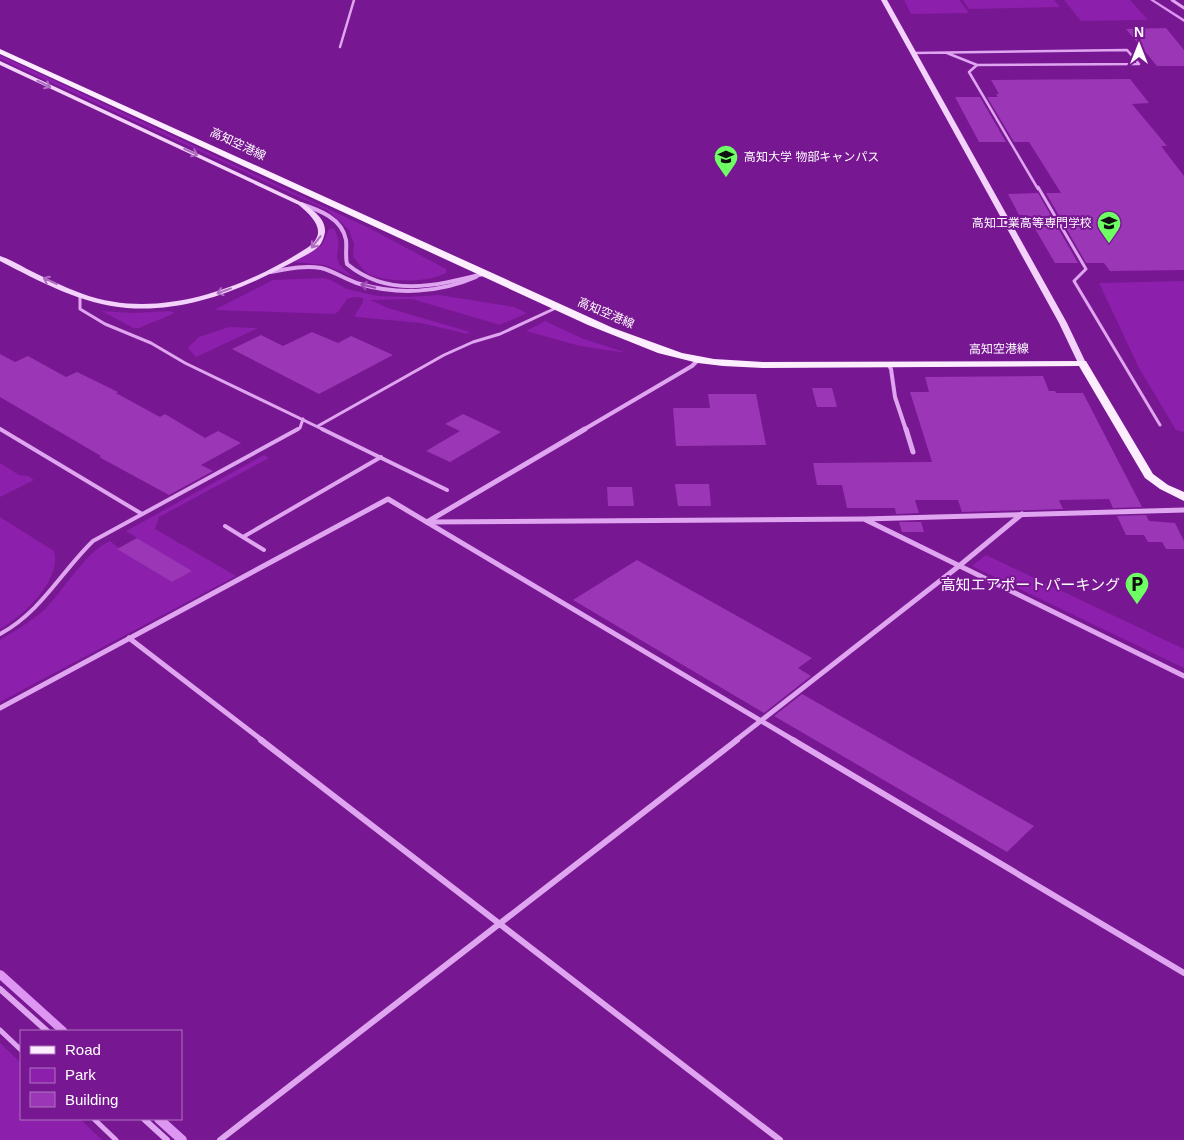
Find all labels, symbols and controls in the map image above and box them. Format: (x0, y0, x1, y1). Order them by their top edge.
north arrow (1114, 20, 1164, 70)
text: N (1134, 24, 1144, 40)
one-way arrow (36, 79, 51, 89)
street label: 高知空港線 (208, 125, 268, 163)
school or university icon: 高知大学 物部キャンパス (713, 144, 739, 178)
one-way arrow (183, 148, 198, 157)
place label: 高知大学 物部キャンパス (744, 150, 879, 164)
school or university icon: 高知工業高等専門学校 (1096, 210, 1122, 244)
place label: 高知工業高等専門学校 (972, 216, 1092, 230)
one-way arrow (311, 236, 322, 249)
one-way arrow (43, 276, 58, 285)
one-way arrow (360, 281, 376, 290)
one-way arrow (217, 287, 232, 296)
street label: 高知空港線 (576, 295, 636, 331)
street label: 高知空港線 (969, 341, 1029, 357)
parking icon: 高知エアポートパーキング (1124, 571, 1150, 605)
place label: 高知エアポートパーキング (940, 576, 1120, 593)
legend (20, 1030, 182, 1120)
text: Road (65, 1041, 101, 1058)
text: Park (65, 1066, 96, 1083)
text: Building (65, 1091, 118, 1108)

